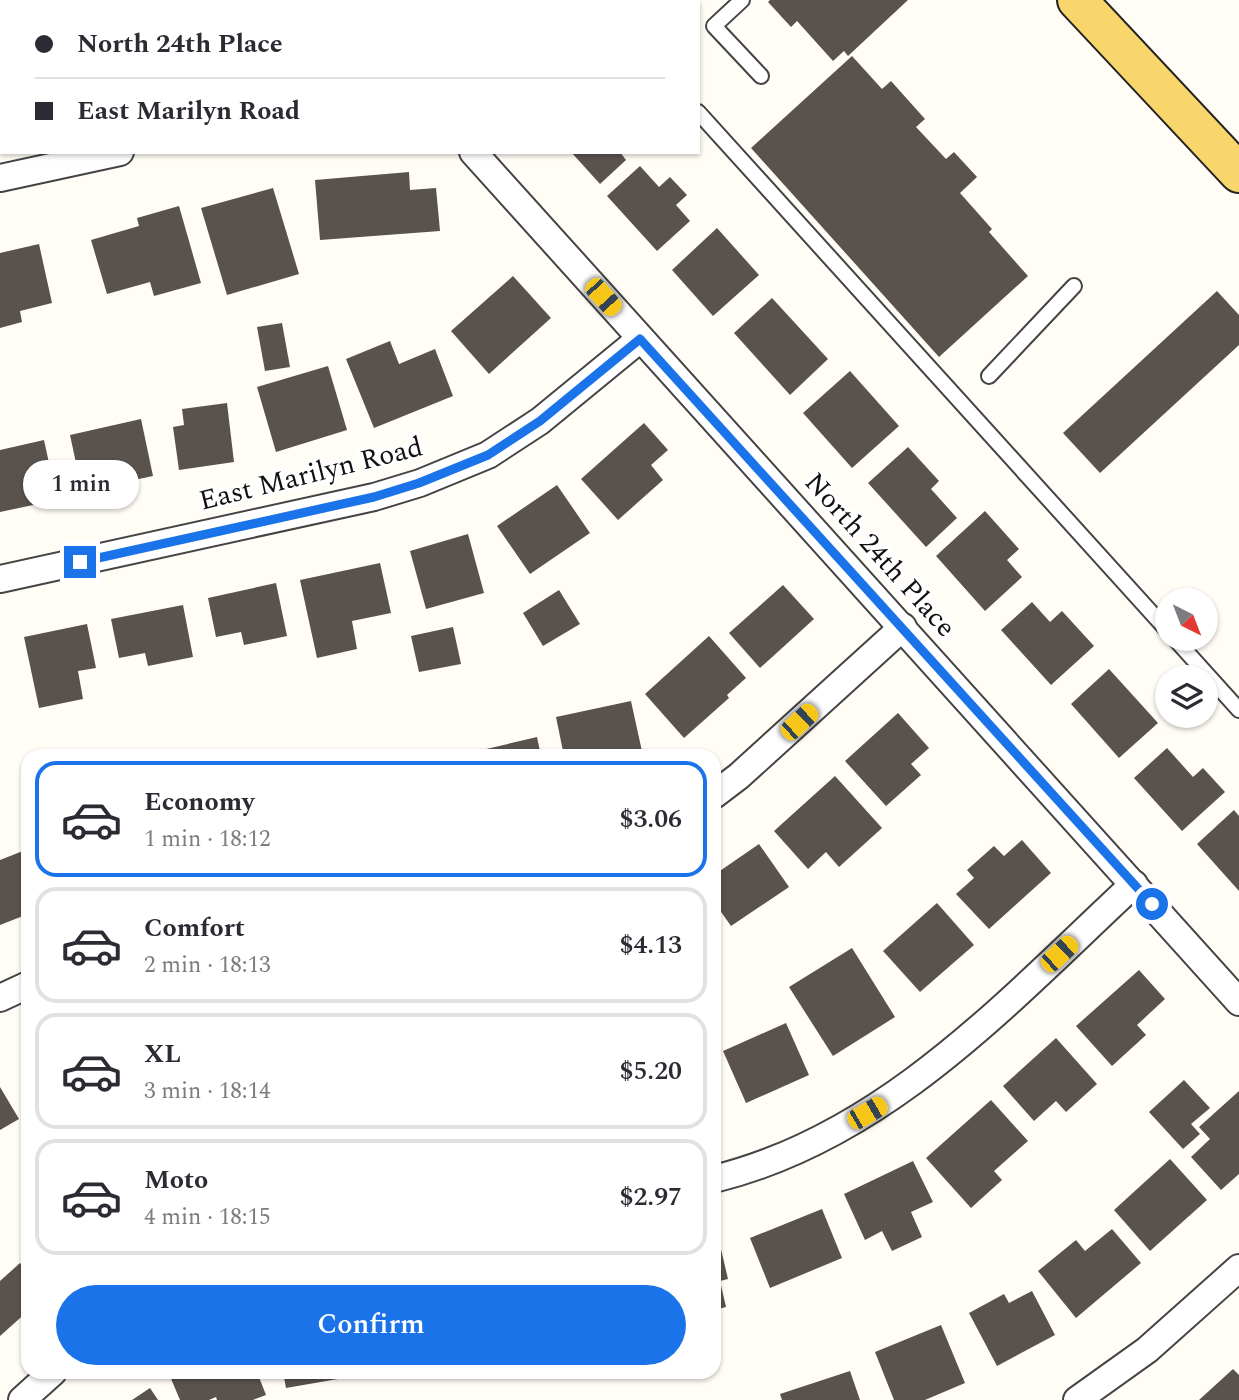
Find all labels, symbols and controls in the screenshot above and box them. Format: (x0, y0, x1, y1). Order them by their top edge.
text: North 24th Place (77, 24, 283, 64)
text: East Marilyn Road (77, 91, 300, 131)
car (582, 274, 625, 320)
street label: East Marilyn Road (195, 425, 427, 523)
callout: 1 min (22, 461, 138, 510)
street label: North 24th Place (794, 463, 966, 647)
text: 1 min (51, 467, 111, 502)
route end (64, 546, 96, 578)
north arrow (1155, 588, 1218, 651)
map controls (1155, 588, 1218, 728)
button: layers (1155, 665, 1218, 728)
car (777, 700, 822, 744)
text: Economy (144, 782, 254, 822)
icon: car (60, 788, 123, 851)
text: $3.06 (619, 799, 682, 839)
text: 1 min · 18:12 (144, 822, 271, 857)
route start (1136, 888, 1168, 920)
text: Comfort (144, 908, 245, 948)
icon: car (60, 914, 123, 977)
text: $4.13 (619, 925, 682, 965)
car (1037, 932, 1082, 976)
text: 2 min · 18:13 (144, 948, 271, 983)
text: XL (144, 1034, 181, 1074)
icon: car (60, 1040, 123, 1103)
text: $5.20 (619, 1051, 682, 1091)
text: 3 min · 18:14 (144, 1074, 271, 1109)
car (844, 1093, 891, 1133)
text: Moto (144, 1160, 208, 1200)
icon: car (60, 1166, 123, 1229)
text: $2.97 (619, 1177, 682, 1217)
text: 4 min · 18:15 (144, 1200, 271, 1235)
button: Confirm (56, 1285, 686, 1365)

